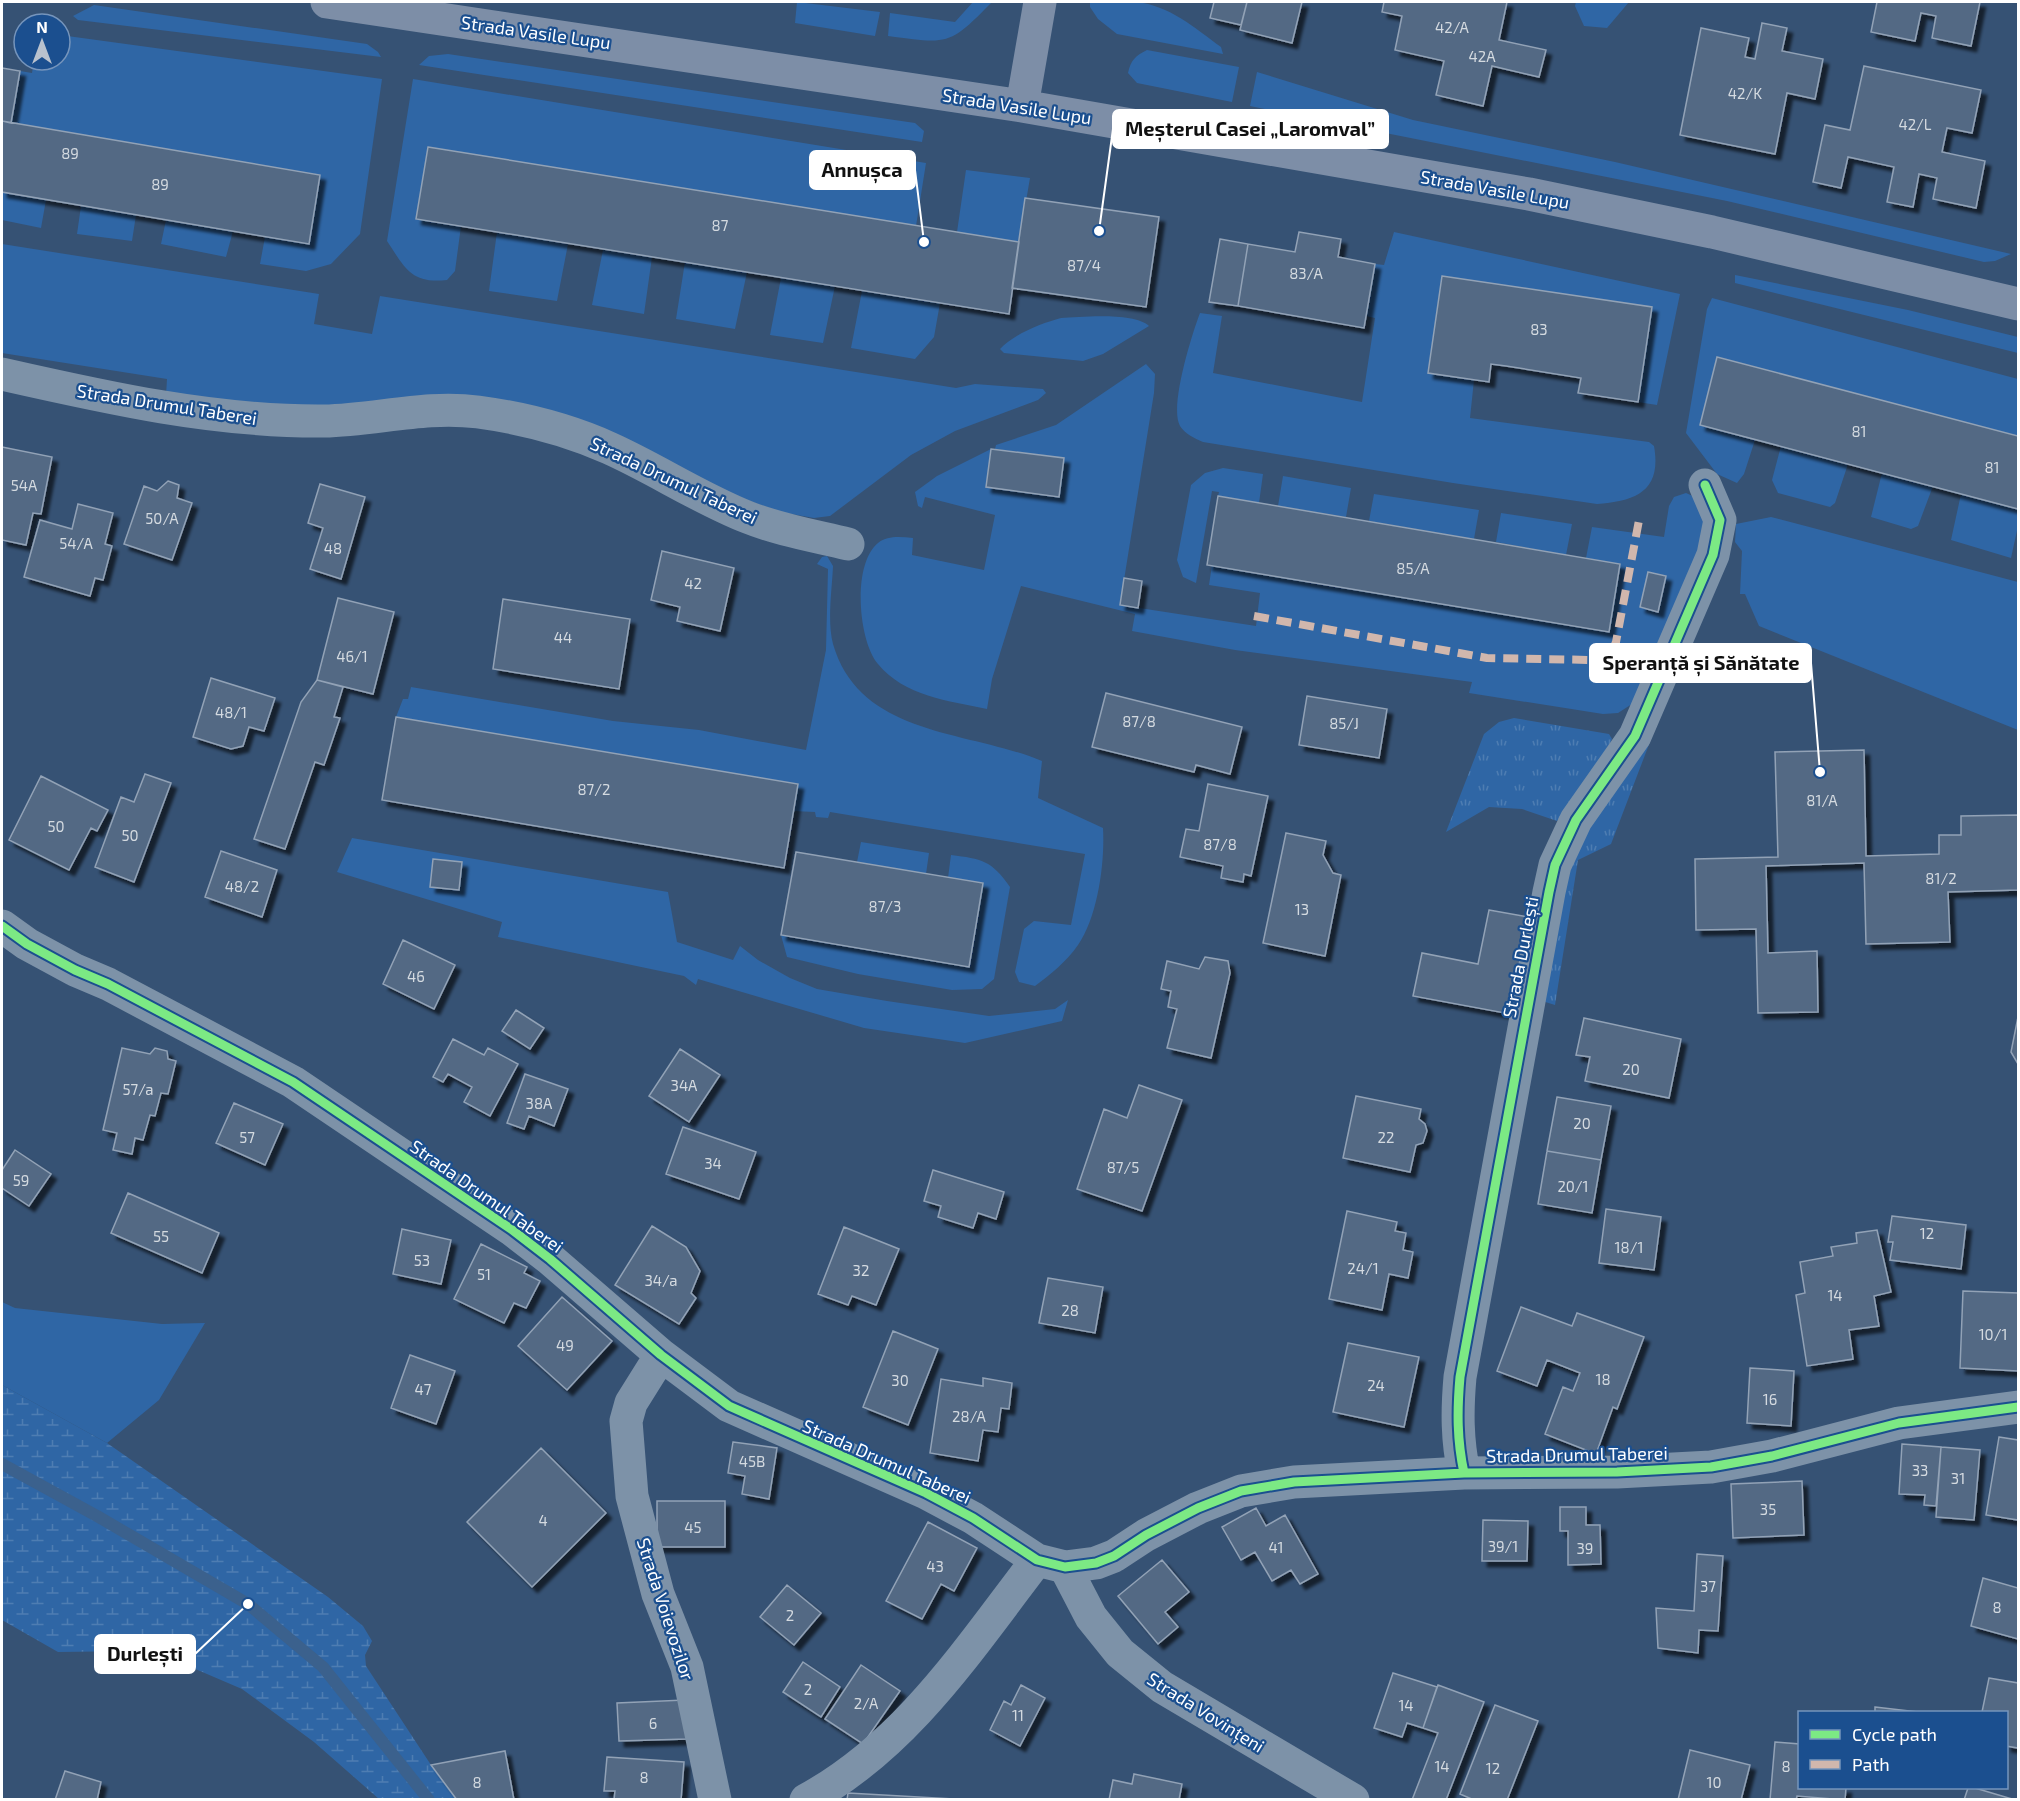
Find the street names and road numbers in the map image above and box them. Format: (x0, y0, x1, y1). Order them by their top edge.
street label: Strada Vasile Lupu (460, 11, 612, 53)
street label: Strada Vasile Lupu (941, 83, 1093, 129)
street label: Strada Vasile Lupu (1419, 165, 1571, 213)
street label: Strada Drumul Taberei (75, 379, 259, 429)
street label: Strada Drumul Taberei (587, 432, 761, 528)
street label: Strada Durlești (1497, 894, 1544, 1020)
street label: Strada Drumul Taberei (406, 1135, 568, 1257)
street label: Strada Drumul Taberei (799, 1414, 975, 1508)
street label: Strada Drumul Taberei (1486, 1441, 1668, 1467)
street label: Strada Voievozilor (633, 1535, 699, 1683)
street label: Strada Vovințeni (1143, 1667, 1269, 1758)

